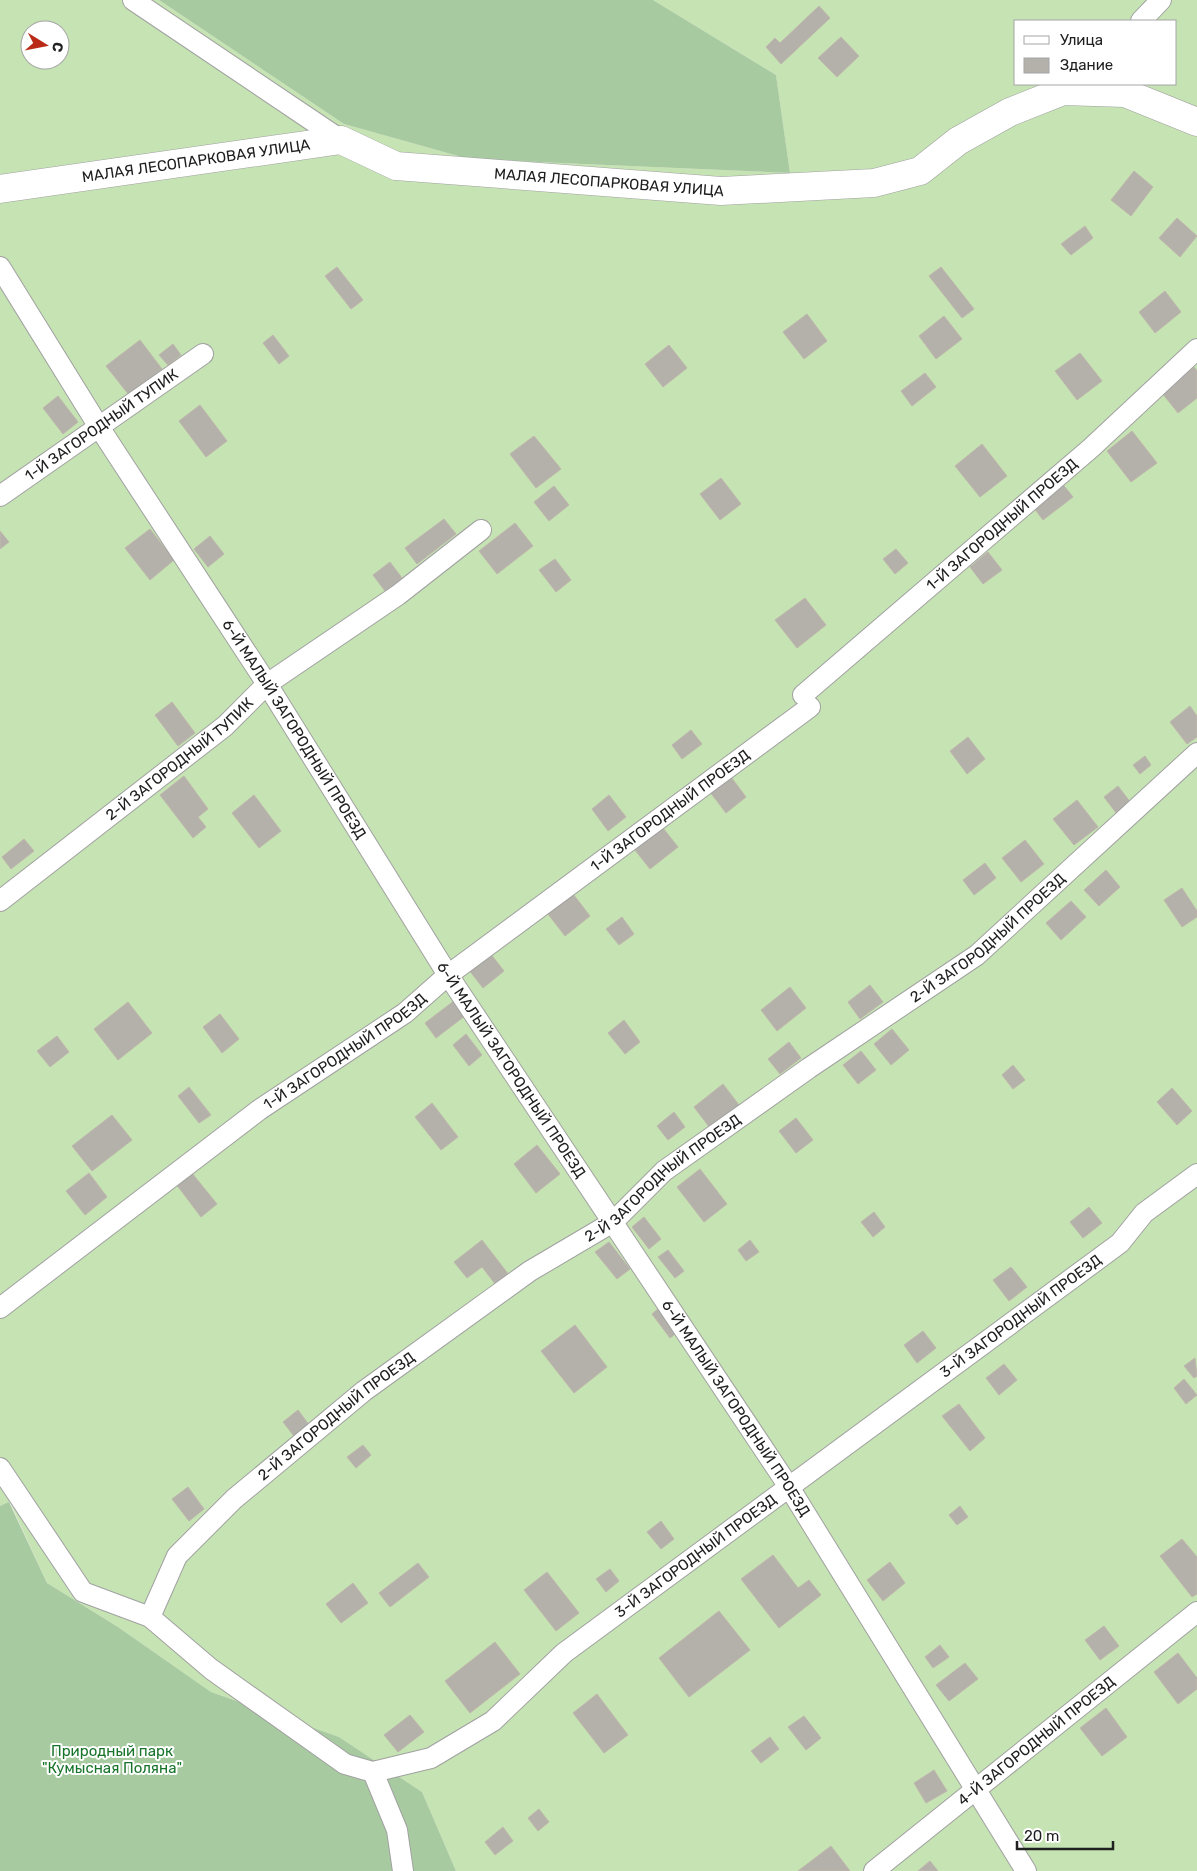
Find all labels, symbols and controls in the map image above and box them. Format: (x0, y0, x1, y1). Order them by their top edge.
north arrow (20, 20, 70, 70)
legend (1014, 20, 1177, 85)
text: Улица (1060, 31, 1103, 49)
text: С (48, 41, 67, 54)
text: Здание (1060, 56, 1113, 74)
street label: МАЛАЯ ЛЕСОПАРКОВАЯ УЛИЦА (81, 136, 311, 186)
street label: МАЛАЯ ЛЕСОПАРКОВАЯ УЛИЦА (493, 165, 725, 200)
street label: 1-Й ЗАГОРОДНЫЙ ТУПИК (21, 365, 182, 485)
street label: 1-Й ЗАГОРОДНЫЙ ПРОЕЗД (923, 454, 1081, 594)
street label: 6-Й МАЛЫЙ ЗАГОРОДНЫЙ ПРОЕЗД (218, 616, 370, 843)
street label: 2-Й ЗАГОРОДНЫЙ ТУПИК (102, 694, 257, 824)
street label: 1-Й ЗАГОРОДНЫЙ ПРОЕЗД (587, 746, 753, 875)
street label: 2-Й ЗАГОРОДНЫЙ ПРОЕЗД (907, 869, 1069, 1006)
street label: 6-Й МАЛЫЙ ЗАГОРОДНЫЙ ПРОЕЗД (433, 959, 590, 1182)
street label: 1-Й ЗАГОРОДНЫЙ ПРОЕЗД (260, 989, 430, 1113)
street label: 2-Й ЗАГОРОДНЫЙ ПРОЕЗД (581, 1110, 745, 1246)
street label: 3-Й ЗАГОРОДНЫЙ ПРОЕЗД (937, 1250, 1105, 1382)
street label: 6-Й МАЛЫЙ ЗАГОРОДНЫЙ ПРОЕЗД (658, 1296, 814, 1520)
street label: 2-Й ЗАГОРОДНЫЙ ПРОЕЗД (254, 1348, 419, 1484)
street label: 3-Й ЗАГОРОДНЫЙ ПРОЕЗД (611, 1490, 780, 1621)
street label: 4-Й ЗАГОРОДНЫЙ ПРОЕЗД (954, 1672, 1119, 1809)
park label: Природный парк "Кумысная Поляна" (42, 1742, 182, 1777)
scale bar (1017, 1818, 1113, 1850)
text: 20 m (1024, 1827, 1059, 1845)

